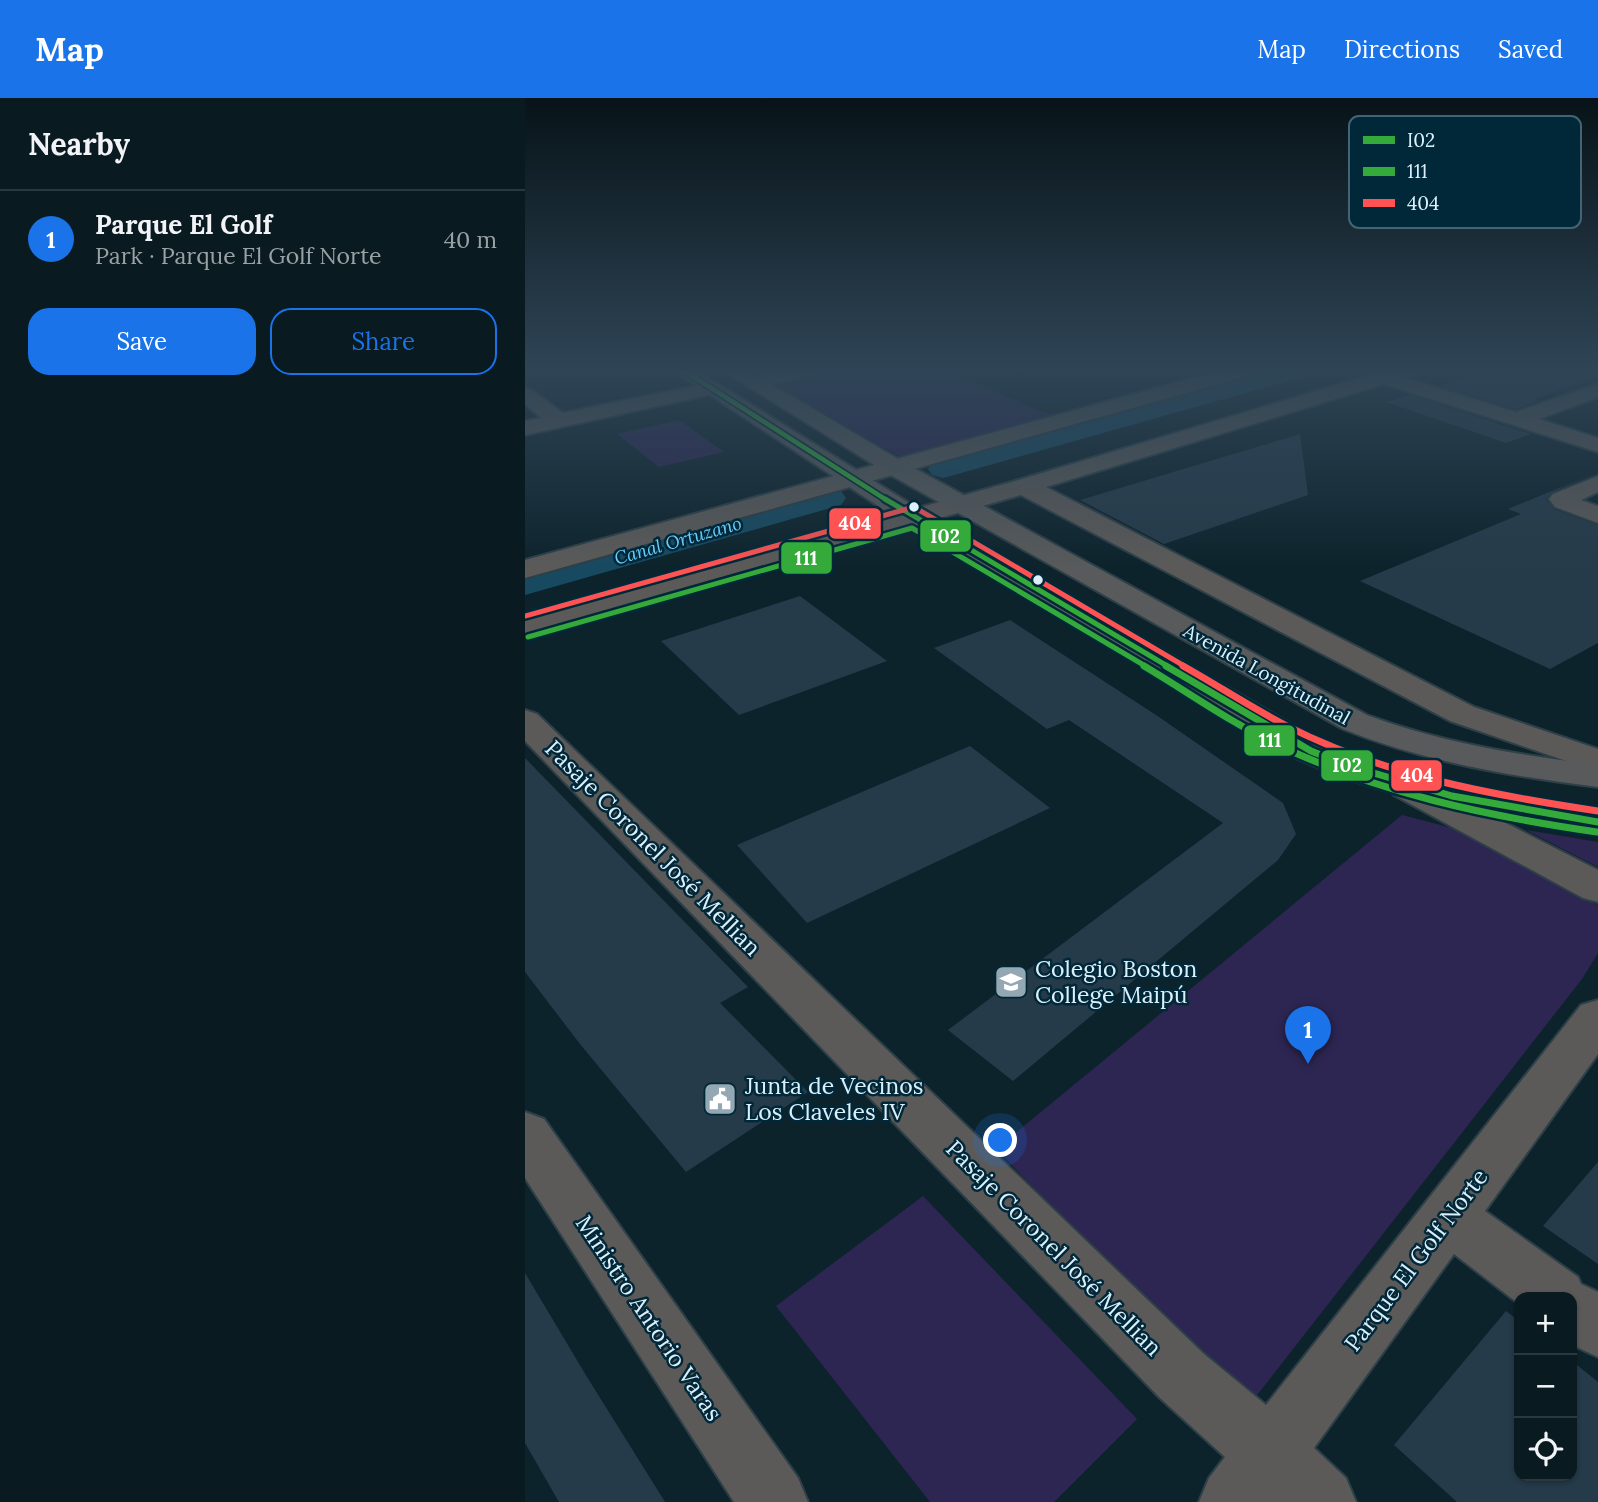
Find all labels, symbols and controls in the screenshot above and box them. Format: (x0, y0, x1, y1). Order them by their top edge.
text: Map (35, 28, 104, 70)
text: Map (1257, 34, 1306, 65)
text: Directions (1344, 34, 1460, 65)
text: Saved (1498, 34, 1563, 65)
legend (1349, 116, 1581, 228)
text: Nearby (28, 125, 130, 163)
text: I02 (1407, 128, 1435, 152)
text: 111 (1407, 159, 1428, 183)
text: 404 (1407, 191, 1439, 215)
text: Parque El Golf (95, 208, 272, 241)
text: 1 (46, 225, 56, 254)
text: 40 m (444, 225, 497, 254)
text: Park · Parque El Golf Norte (95, 241, 382, 270)
button: Save (28, 308, 256, 375)
button: Share (270, 308, 497, 375)
unlabelled marker (907, 500, 921, 514)
line badge: 404 (828, 507, 882, 540)
water label: Canal Ortuzano (612, 511, 744, 570)
text: 404 (839, 511, 871, 535)
line badge: I02 (919, 519, 972, 553)
text: I02 (930, 524, 960, 548)
line badge: 111 (780, 541, 833, 575)
text: 111 (794, 546, 818, 570)
unlabelled marker (1031, 573, 1045, 587)
street label: Avenida Longitudinal (1179, 618, 1354, 730)
line badge: 111 (1243, 724, 1296, 757)
text: 111 (1258, 728, 1282, 752)
street label: Pasaje Coronel José Mellian (539, 734, 767, 962)
line badge: I02 (1320, 749, 1374, 782)
text: I02 (1332, 753, 1362, 777)
line badge: 404 (1390, 759, 1443, 792)
text: 404 (1401, 763, 1433, 787)
place label: Colegio Boston College Maipú (1035, 954, 1197, 1009)
school or university icon: Colegio Boston College Maipú (992, 963, 1030, 1001)
pin: 1 (1285, 1006, 1331, 1064)
place label: Junta de Vecinos Los Claveles IV (744, 1071, 923, 1126)
public building icon: Junta de Vecinos Los Claveles IV (701, 1080, 739, 1118)
your location (983, 1123, 1017, 1157)
street label: Pasaje Coronel José Mellian (940, 1134, 1168, 1362)
street label: Parque El Golf Norte (1338, 1163, 1494, 1357)
street label: Ministro Antorio Varas (570, 1209, 729, 1426)
map controls (1514, 1292, 1577, 1481)
button: + (1514, 1292, 1577, 1355)
button: − (1514, 1355, 1577, 1418)
button: locate (1514, 1418, 1577, 1481)

